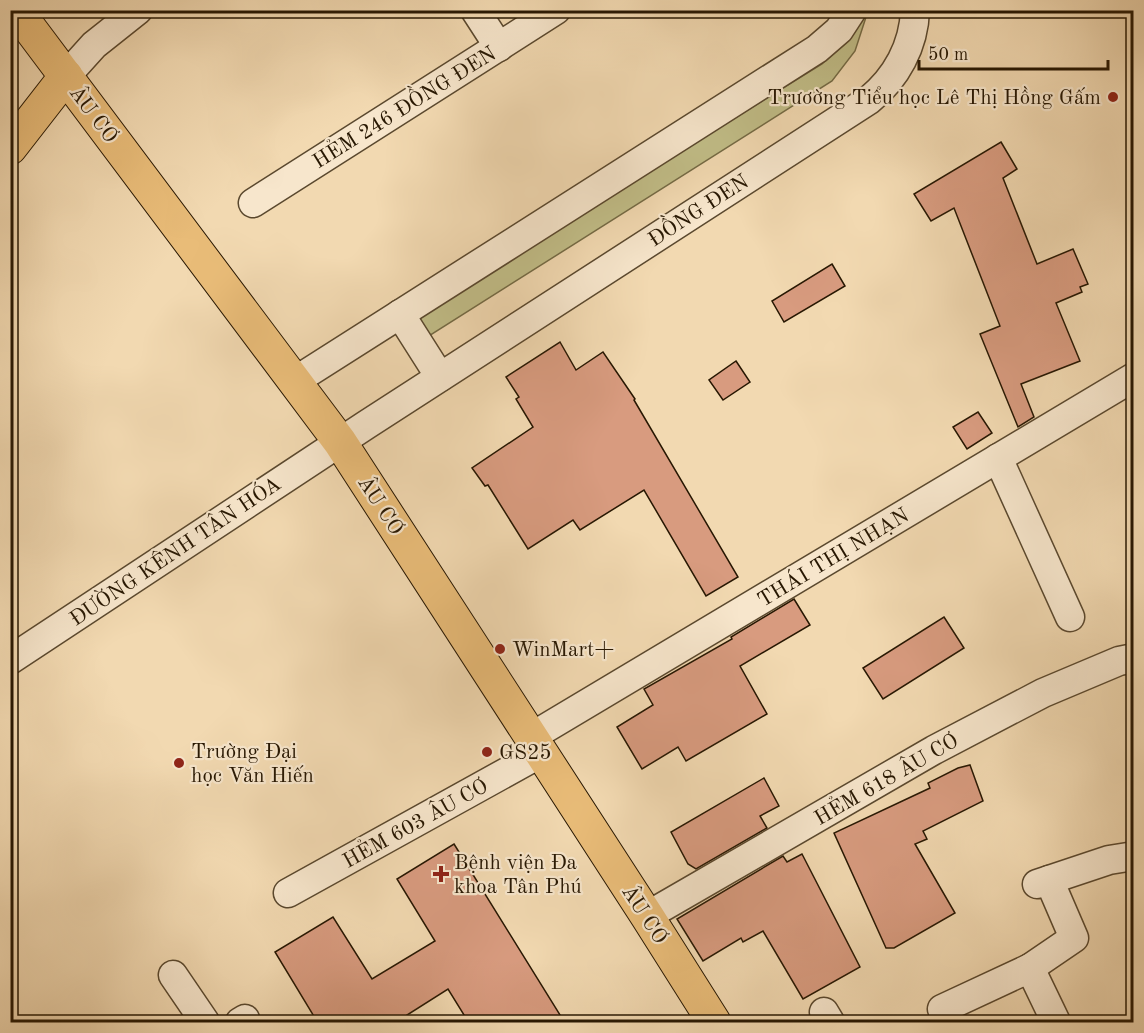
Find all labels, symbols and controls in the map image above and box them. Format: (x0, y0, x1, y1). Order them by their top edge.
scale bar (919, 33, 1108, 71)
street label: HẺM 246 ĐỒNG ĐEN (305, 36, 500, 173)
text: 50 m (928, 46, 968, 64)
street label: ÂU CƠ (65, 80, 124, 147)
place label: Trươờng Tiểu học Lê Thị Hồng Gấm (767, 86, 1101, 109)
marker: Trươờng Tiểu học Lê Thị Hồng Gấm (1106, 90, 1120, 104)
street label: ĐỒNG ĐEN (641, 164, 753, 251)
street label: ĐƯỜNG KÊNH TÂN HÓA (64, 470, 285, 631)
street label: ÂU CƠ (353, 470, 410, 539)
street label: THÁI THỊ NHẠN (752, 501, 913, 612)
place label: WinMart+ (512, 640, 614, 661)
marker: WinMart+ (493, 642, 507, 656)
street label: HẺM 618 ÂU CƠ (809, 726, 962, 830)
place label: Trường Đại học Văn Hiến (191, 742, 314, 787)
place label: GS25 (499, 743, 552, 764)
marker: GS25 (480, 745, 494, 759)
marker: Trường Đại học Văn Hiến (172, 756, 186, 770)
street label: HẺM 603 ÂU CƠ (337, 771, 492, 873)
place label: Bệnh viện Đa khoa Tân Phú (454, 853, 582, 898)
marker: Bệnh viện Đa khoa Tân Phú (432, 865, 450, 883)
street label: ÂU CƠ (617, 879, 674, 948)

